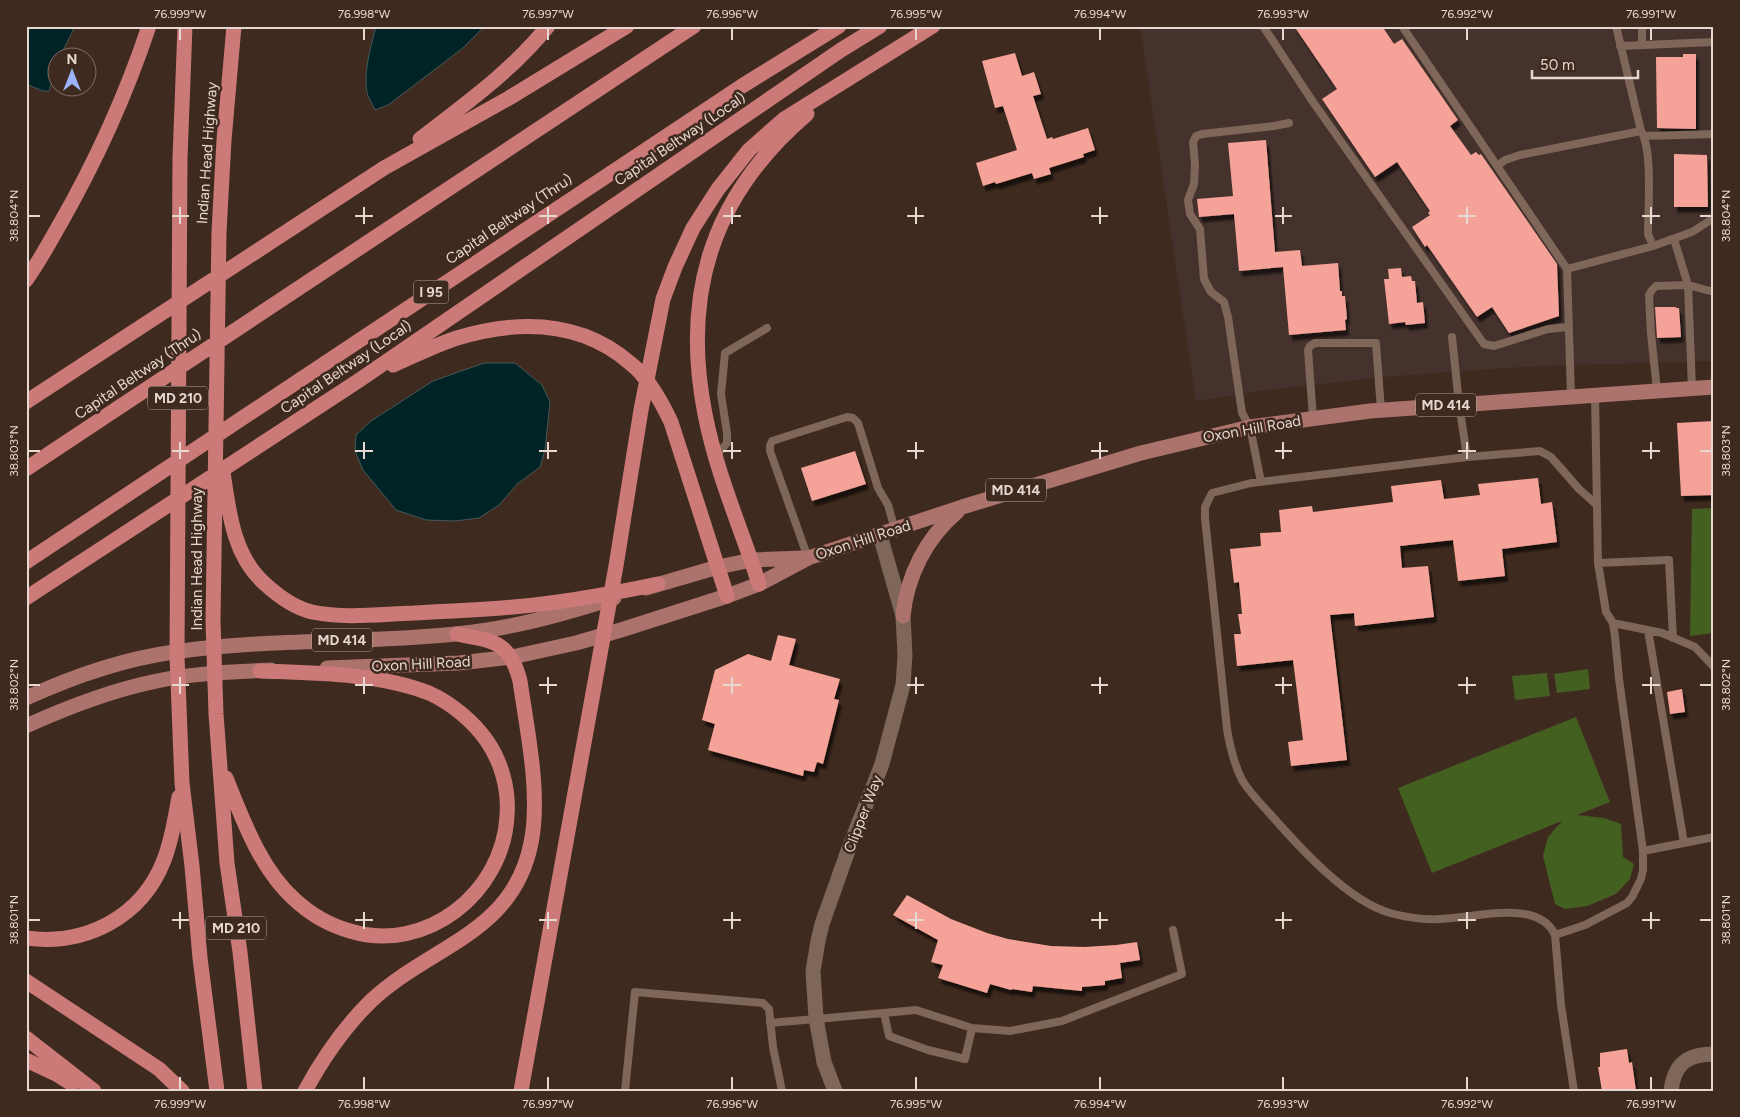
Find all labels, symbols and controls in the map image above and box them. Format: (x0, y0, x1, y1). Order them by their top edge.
text: 76.999°W (154, 7, 207, 21)
text: 76.998°W (338, 7, 391, 21)
text: 76.997°W (522, 7, 574, 21)
text: 76.996°W (706, 7, 759, 21)
text: 76.995°W (890, 7, 943, 21)
text: 76.994°W (1074, 7, 1127, 21)
text: 76.993°W (1257, 7, 1309, 21)
text: 76.992°W (1441, 7, 1493, 21)
text: 76.991°W (1626, 7, 1677, 21)
north arrow (48, 48, 98, 98)
scale bar (1532, 48, 1639, 80)
text: N (67, 51, 77, 68)
text: 50 m (1540, 56, 1575, 74)
street label: Indian Head Highway (193, 81, 221, 225)
street label: Capital Beltway (Local) (611, 88, 749, 190)
street label: Capital Beltway (Thru) (442, 170, 576, 268)
text: 38.804°N (7, 190, 21, 242)
text: 38.804°N (1719, 190, 1733, 242)
road number: I 95 (414, 280, 448, 304)
street label: Capital Beltway (Local) (277, 316, 415, 418)
street label: Capital Beltway (Thru) (71, 325, 205, 423)
road number: MD 210 (148, 386, 208, 409)
road number: MD 414 (1416, 394, 1476, 416)
street label: Oxon Hill Road (1202, 412, 1302, 446)
text: 38.803°N (7, 425, 21, 477)
text: 38.803°N (1719, 425, 1733, 477)
road number: MD 414 (986, 478, 1046, 502)
street label: Indian Head Highway (188, 487, 206, 630)
street label: Oxon Hill Road (813, 516, 913, 564)
road number: MD 414 (312, 628, 372, 652)
street label: Oxon Hill Road (371, 652, 471, 676)
text: 38.802°N (7, 659, 21, 711)
text: 38.802°N (1719, 659, 1733, 711)
street label: Clipper Way (840, 773, 886, 855)
text: 38.801°N (7, 895, 21, 945)
text: 38.801°N (1719, 895, 1733, 945)
road number: MD 210 (206, 916, 266, 940)
text: 76.999°W (154, 1097, 207, 1111)
text: 76.998°W (338, 1097, 391, 1111)
text: 76.997°W (522, 1097, 574, 1111)
text: 76.996°W (706, 1097, 759, 1111)
text: 76.995°W (890, 1097, 943, 1111)
text: 76.994°W (1074, 1097, 1127, 1111)
text: 76.993°W (1257, 1097, 1309, 1111)
text: 76.992°W (1441, 1097, 1493, 1111)
text: 76.991°W (1626, 1097, 1677, 1111)

